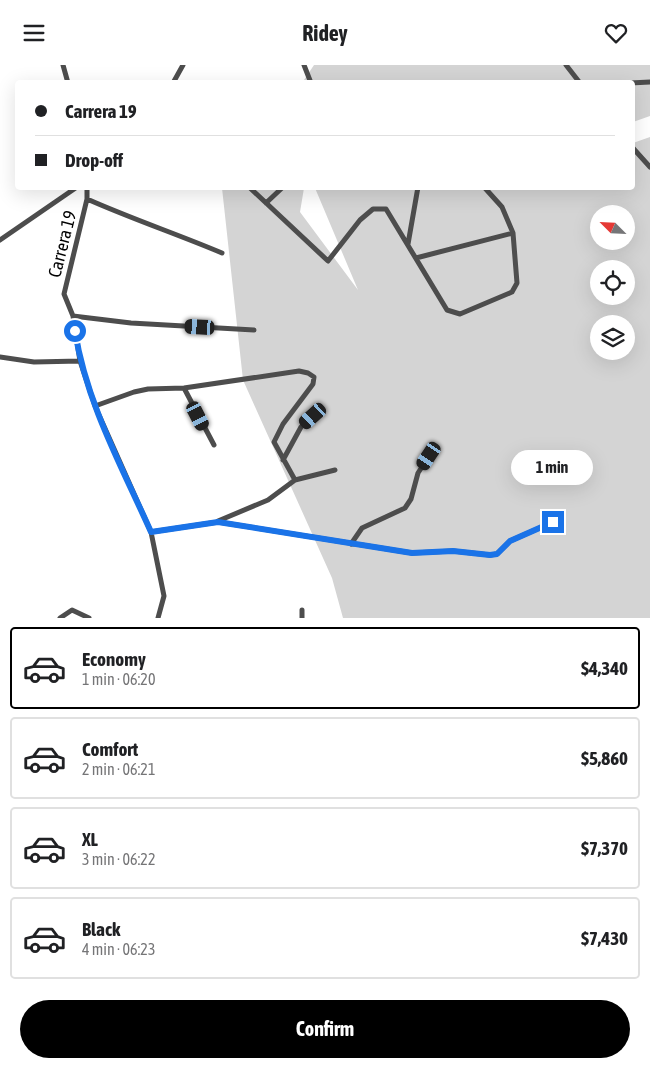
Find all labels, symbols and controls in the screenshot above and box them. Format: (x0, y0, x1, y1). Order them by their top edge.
icon: menu (20, 19, 48, 47)
icon: heart (602, 19, 630, 47)
text: Ridey (302, 20, 348, 46)
text: Carrera 19 (65, 100, 137, 122)
text: Drop-off (65, 149, 123, 171)
north arrow (590, 205, 635, 250)
map controls (590, 205, 635, 360)
street label: Carrera 19 (44, 208, 80, 280)
button: locate (590, 260, 635, 305)
button: layers (590, 315, 635, 360)
car (184, 319, 215, 335)
route start (64, 320, 86, 342)
car (184, 399, 211, 433)
car (296, 400, 329, 432)
car (414, 439, 443, 473)
callout: 1 min (512, 449, 594, 485)
text: 1 min (536, 458, 568, 476)
route end (542, 511, 564, 533)
icon: car (22, 646, 67, 691)
text: Economy (82, 648, 146, 670)
text: $4,340 (581, 657, 628, 679)
text: 1 min · 06:20 (82, 670, 155, 688)
icon: car (22, 736, 67, 781)
text: Comfort (82, 738, 138, 760)
text: $5,860 (581, 747, 628, 769)
text: 2 min · 06:21 (82, 760, 155, 778)
icon: car (22, 826, 67, 871)
text: XL (82, 828, 98, 850)
text: $7,370 (581, 837, 628, 859)
text: 3 min · 06:22 (82, 850, 155, 868)
icon: car (22, 916, 67, 961)
text: Black (82, 918, 120, 940)
text: $7,430 (581, 927, 628, 949)
text: 4 min · 06:23 (82, 940, 155, 958)
button: Confirm (20, 1000, 630, 1058)

